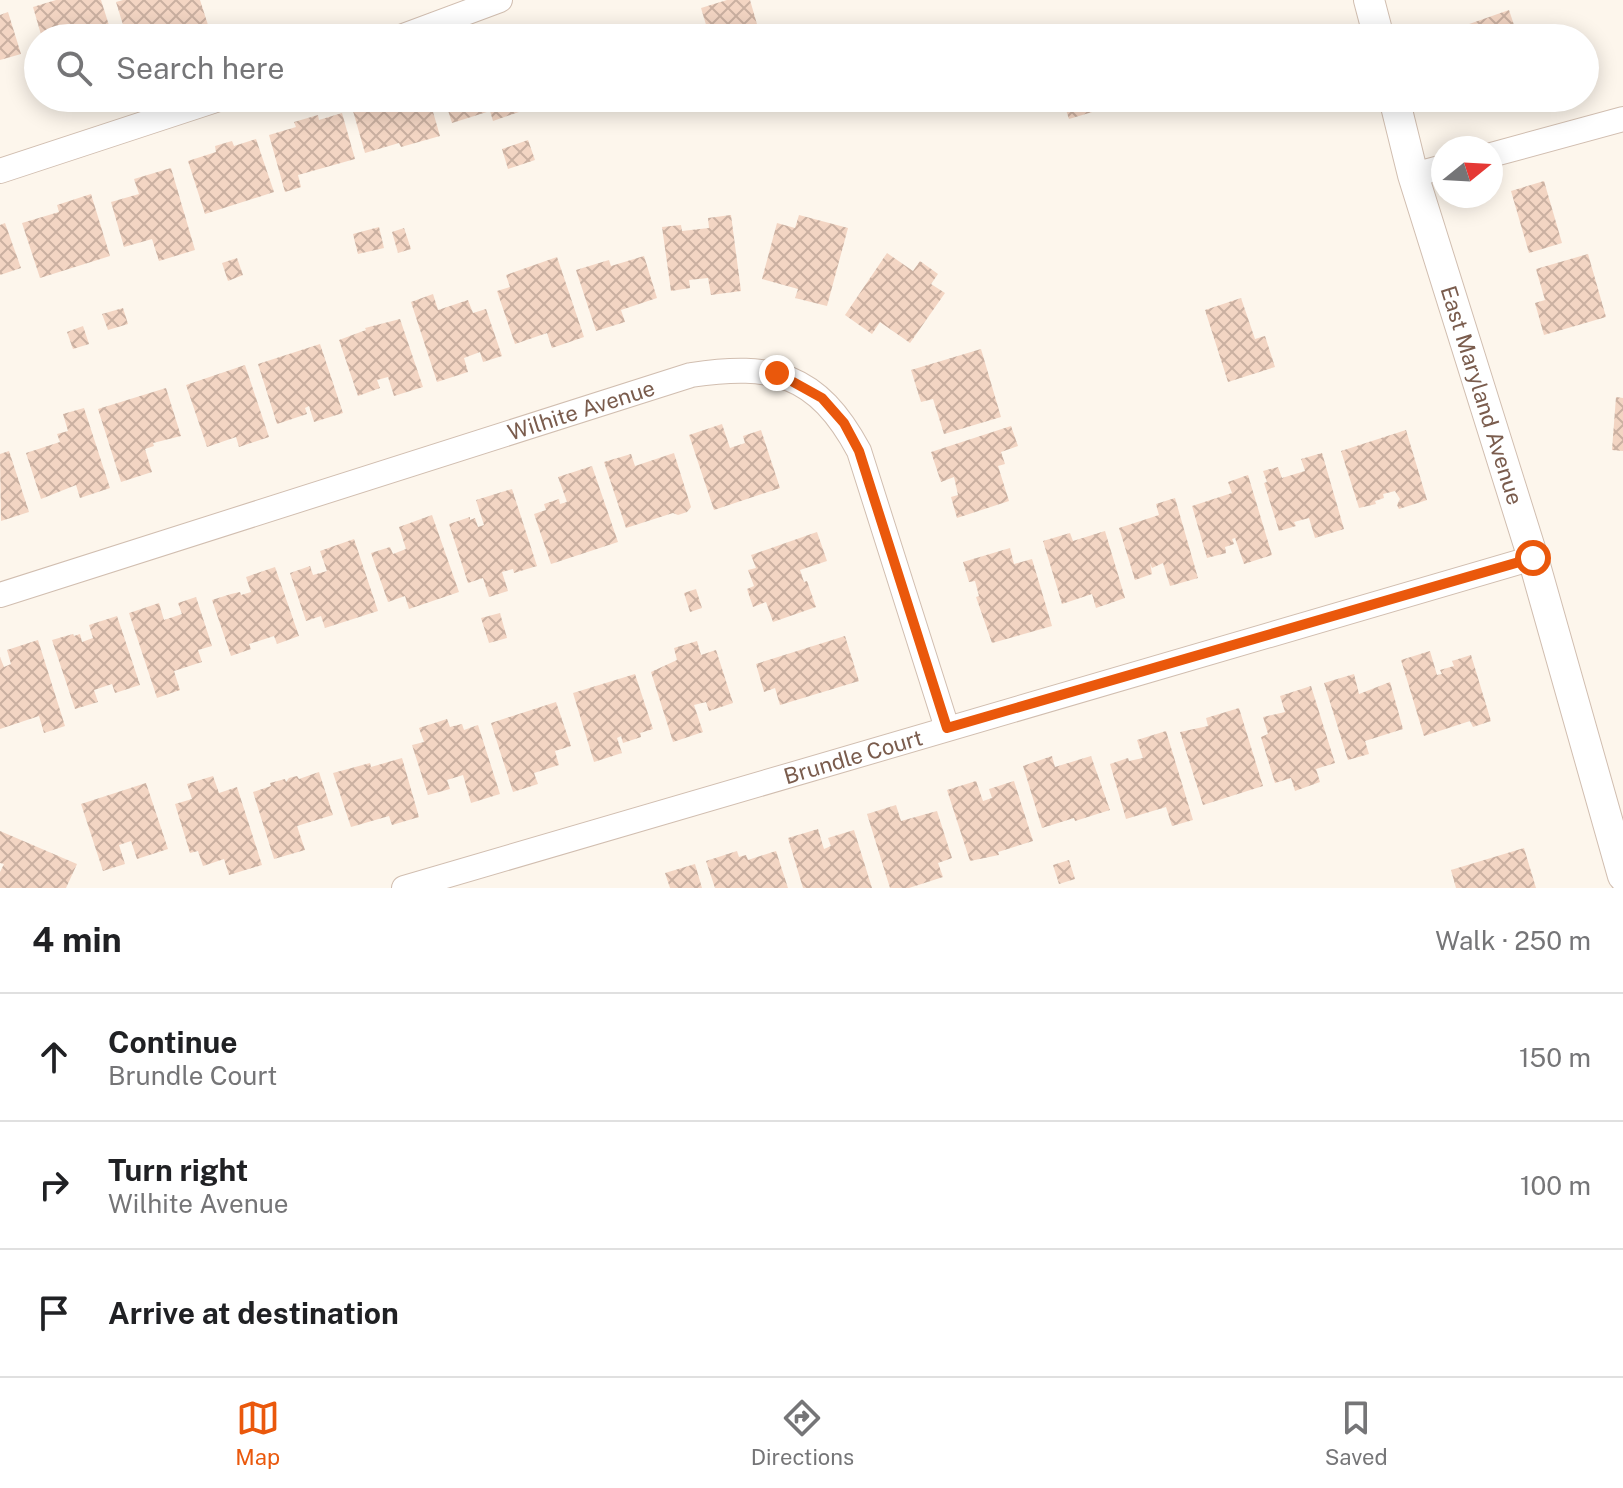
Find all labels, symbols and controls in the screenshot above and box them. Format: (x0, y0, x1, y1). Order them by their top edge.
search box (24, 24, 1599, 112)
icon: search (52, 46, 96, 90)
text: Search here (116, 50, 284, 86)
north arrow (1431, 136, 1503, 208)
street label: East Maryland Avenue (1435, 282, 1528, 508)
route end (759, 355, 795, 391)
street label: Wilhite Avenue (504, 374, 658, 446)
route start (1515, 540, 1551, 576)
street label: Brundle Court (781, 724, 926, 789)
text: 4 min (32, 920, 122, 960)
text: Walk · 250 m (1435, 925, 1591, 956)
text: Continue (108, 1024, 238, 1060)
icon: ahead (32, 1035, 76, 1079)
text: 150 m (1519, 1042, 1591, 1073)
text: Brundle Court (108, 1060, 277, 1091)
text: Turn right (108, 1152, 248, 1188)
icon: right (32, 1163, 76, 1207)
text: 100 m (1520, 1170, 1591, 1201)
text: Wilhite Avenue (108, 1188, 289, 1219)
icon: arrive (32, 1291, 76, 1335)
text: Arrive at destination (108, 1295, 399, 1331)
tab: Map (235, 1396, 280, 1470)
tab: Directions (751, 1396, 854, 1470)
tab: Saved (1325, 1396, 1388, 1470)

